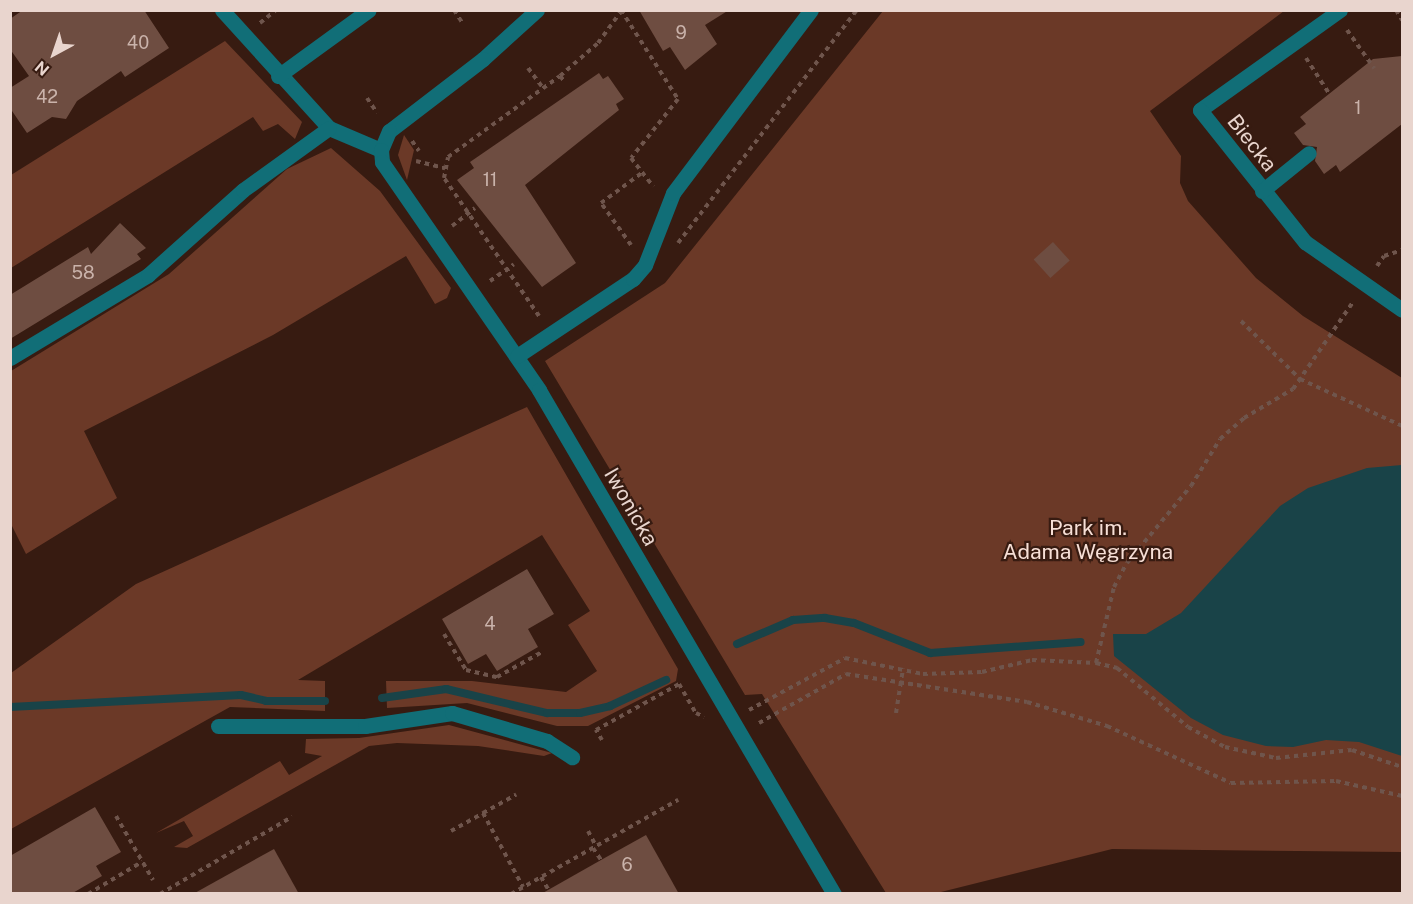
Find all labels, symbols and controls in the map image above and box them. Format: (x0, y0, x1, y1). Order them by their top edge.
house number: 9 (675, 22, 687, 44)
north arrow (24, 24, 84, 84)
house number: 40 (127, 32, 149, 54)
text: N (31, 57, 53, 79)
house number: 42 (36, 86, 58, 108)
house number: 1 (1354, 97, 1362, 119)
street label: Biecka (1222, 109, 1282, 177)
house number: 11 (483, 169, 497, 191)
house number: 58 (71, 262, 95, 284)
street label: Iwonicka (599, 464, 663, 550)
park label: Park im. Adama Węgrzyna (1003, 515, 1173, 565)
house number: 4 (484, 613, 496, 635)
house number: 6 (621, 854, 633, 876)

